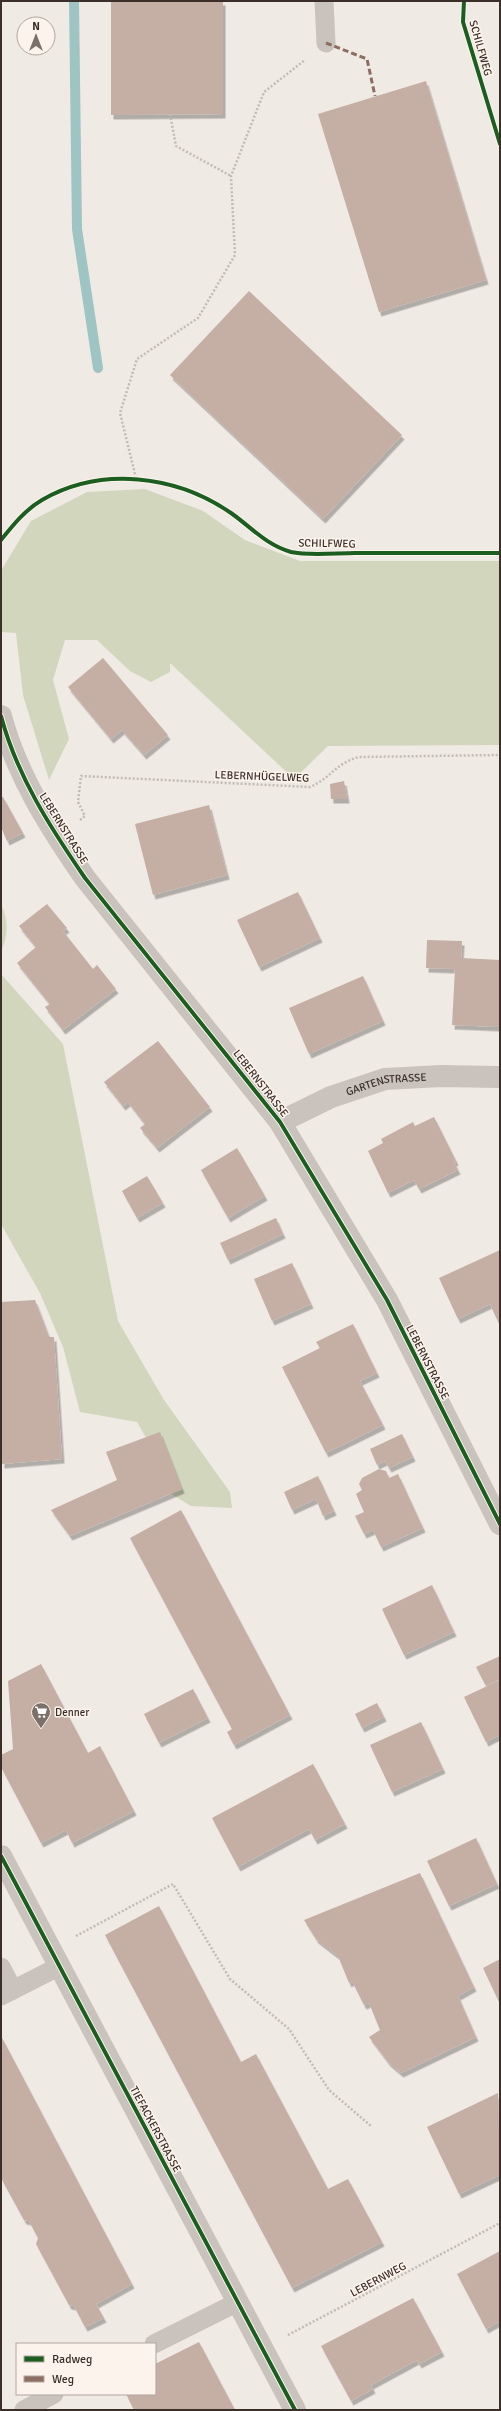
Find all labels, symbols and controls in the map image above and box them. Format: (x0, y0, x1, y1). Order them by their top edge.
north arrow (16, 16, 56, 56)
street label: SCHILFWEG (466, 19, 495, 77)
text: N (32, 20, 40, 33)
street label: SCHILFWEG (298, 537, 356, 550)
street label: LEBERNHÜGELWEG (215, 767, 309, 785)
street label: LEBERNSTRASSE (36, 790, 91, 866)
street label: LEBERNSTRASSE (230, 1047, 291, 1120)
street label: GARTENSTRASSE (344, 1071, 427, 1099)
street label: LEBERNSTRASSE (403, 1323, 452, 1402)
supermarket icon: Denner (30, 1701, 52, 1729)
place label: Denner (55, 1706, 89, 1719)
street label: TIEFACKERSTRASSE (127, 2084, 184, 2174)
street label: LEBERNWEG (348, 2259, 408, 2300)
legend (16, 2343, 156, 2395)
text: Radweg (52, 2352, 92, 2367)
text: Weg (52, 2372, 74, 2387)

